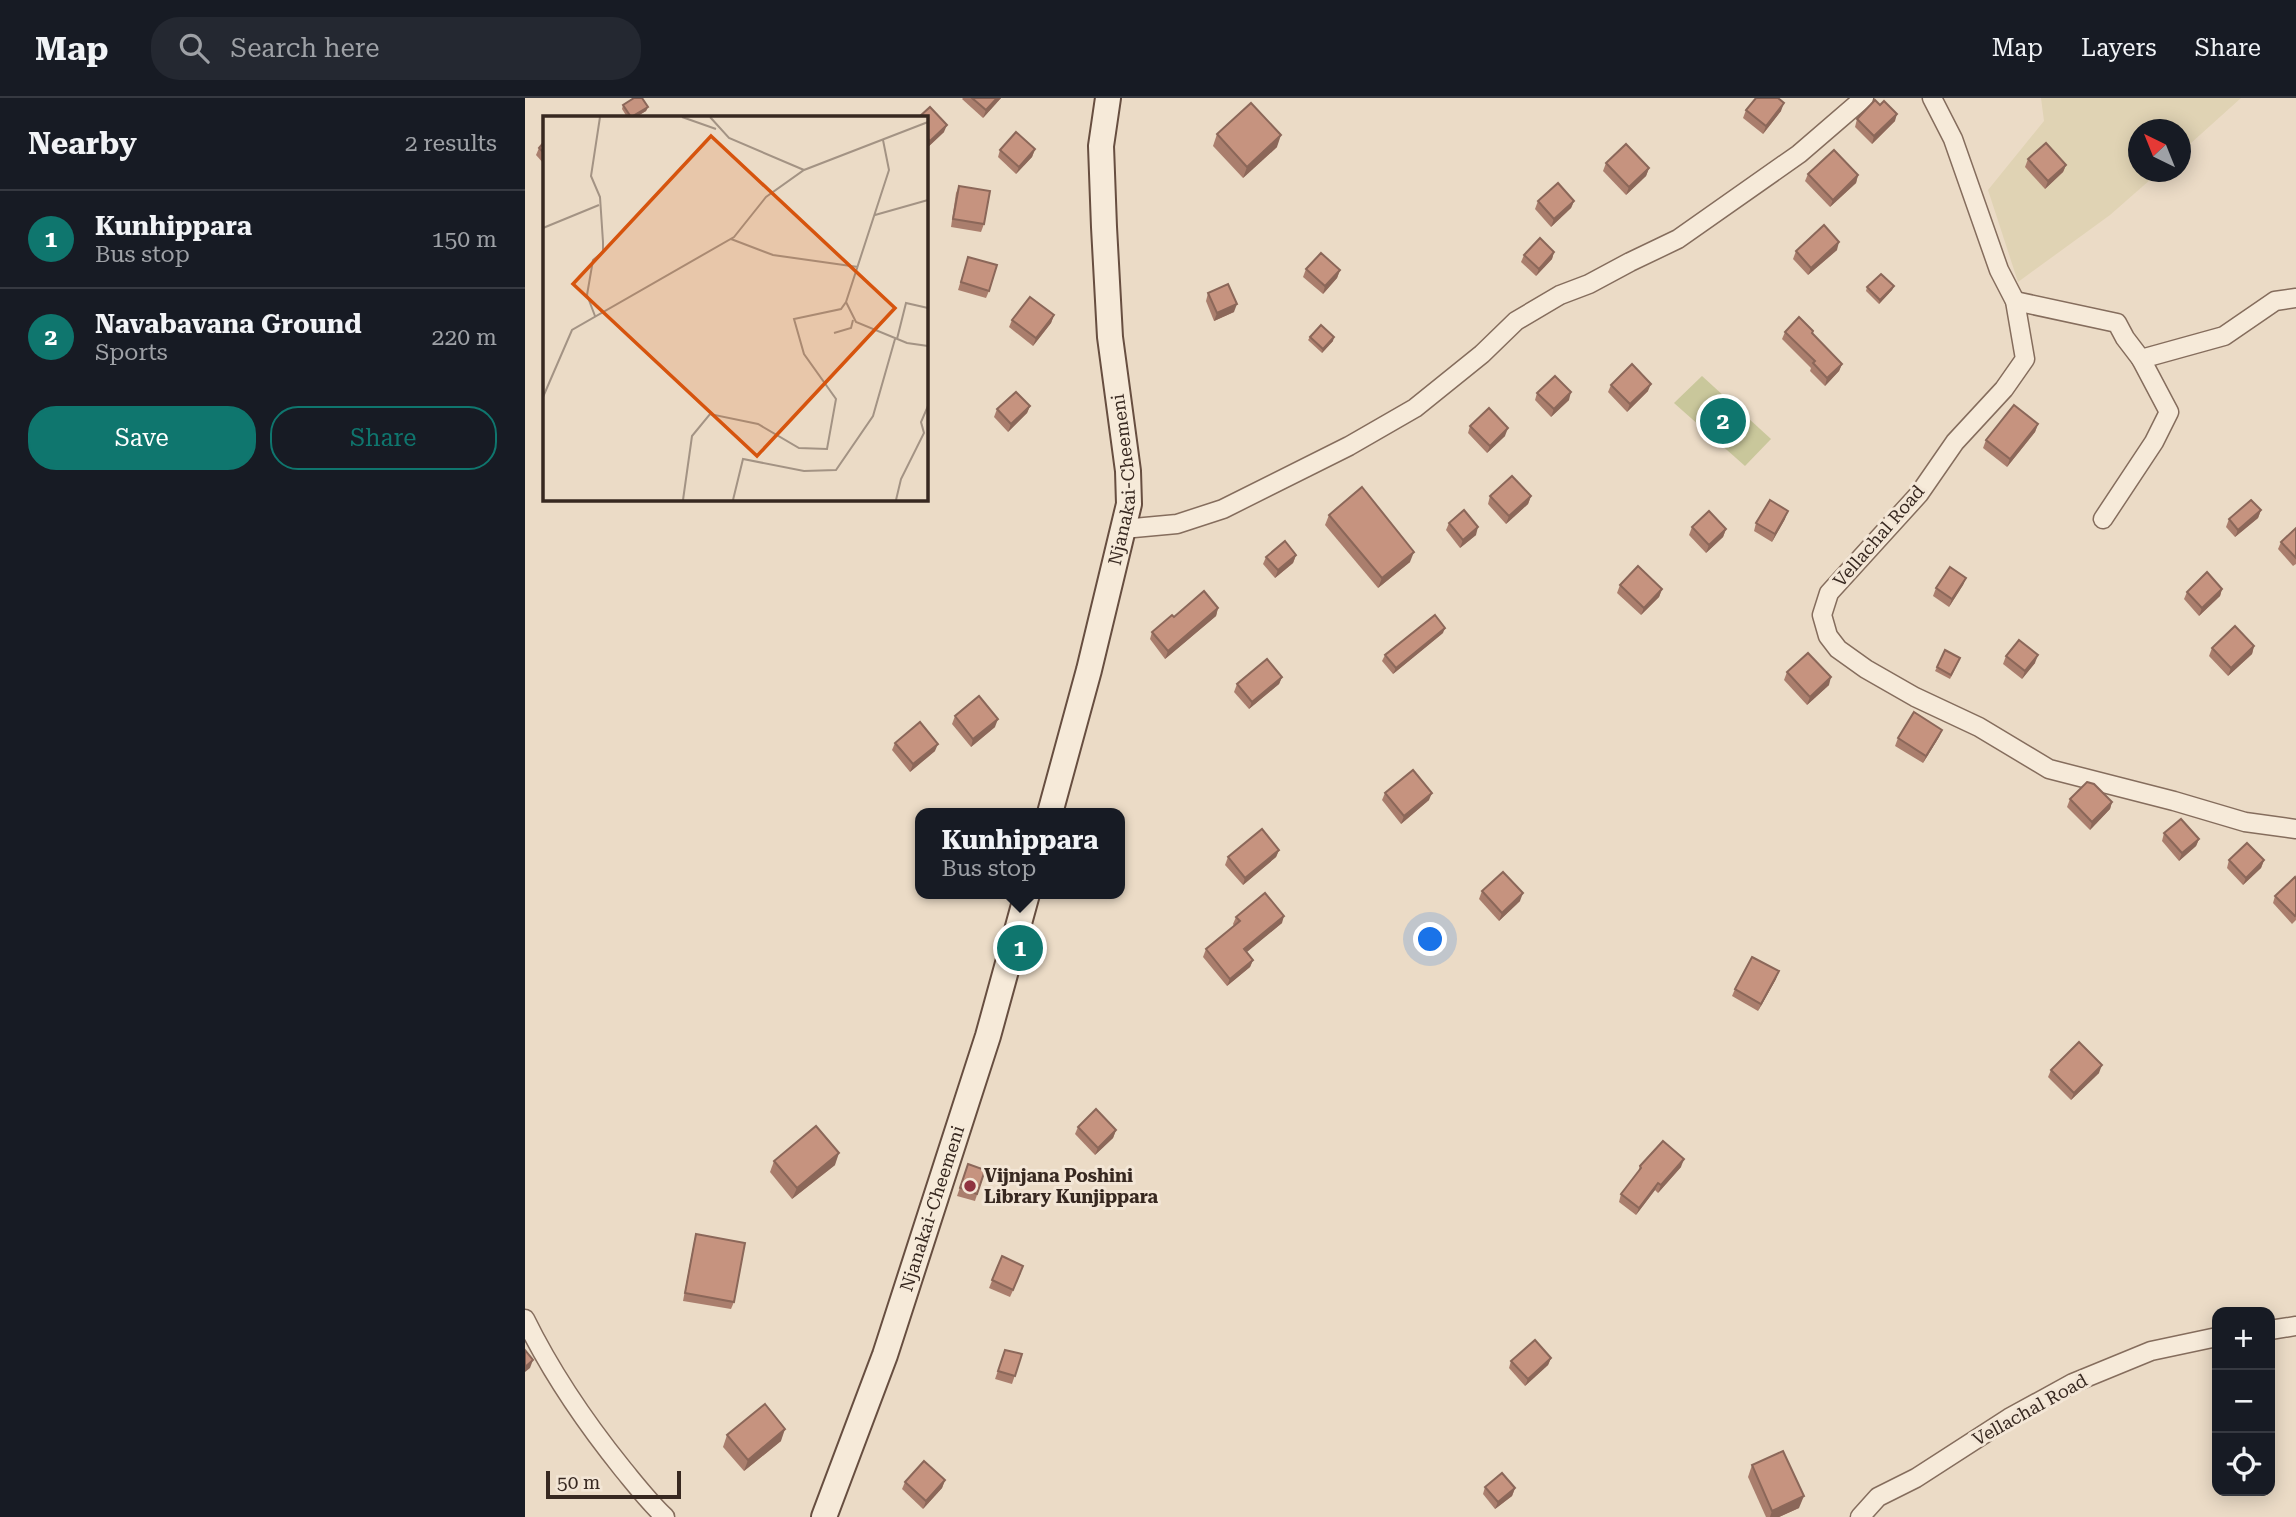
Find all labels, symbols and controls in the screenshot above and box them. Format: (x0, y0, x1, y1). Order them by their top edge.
search box (151, 17, 641, 80)
text: Map (35, 29, 109, 68)
icon: search (175, 29, 213, 67)
text: Search here (231, 33, 380, 63)
text: Map (1992, 34, 2043, 62)
text: Layers (2081, 34, 2157, 62)
text: Share (2195, 34, 2261, 62)
inset map (543, 116, 927, 500)
north arrow (2128, 119, 2191, 182)
text: Nearby (28, 126, 137, 161)
text: 2 results (405, 130, 497, 157)
text: Kunhippara (95, 211, 252, 241)
text: 1 (45, 226, 57, 253)
text: 150 m (432, 226, 497, 253)
text: Bus stop (95, 241, 190, 268)
text: Navabavana Ground (95, 309, 362, 339)
text: 2 (45, 324, 57, 351)
text: 220 m (432, 324, 497, 351)
text: Sports (95, 339, 168, 366)
street label: Njanakai-Cheemeni (1104, 392, 1139, 567)
pin: 2 (1700, 395, 1746, 447)
button: Save (28, 406, 256, 470)
button: Share (270, 406, 497, 470)
street label: Vellachal Road (1829, 480, 1929, 591)
popup (915, 808, 1125, 899)
text: Kunhippara (942, 825, 1098, 855)
text: Bus stop (942, 855, 1036, 882)
pin: 1 (997, 922, 1043, 974)
your location (1413, 922, 1447, 956)
street label: Njanakai-Cheemeni (895, 1123, 968, 1294)
place label: Vijnjana Poshini Library Kunjippara (984, 1165, 1159, 1207)
marker: Vijnjana Poshini Library Kunjippara (962, 1178, 978, 1194)
map controls (2212, 1307, 2275, 1496)
button: + (2212, 1307, 2275, 1370)
street label: Vellachal Road (1969, 1369, 2091, 1450)
button: − (2212, 1370, 2275, 1433)
button: locate (2212, 1433, 2275, 1496)
scale bar (546, 1468, 681, 1500)
text: 50 m (557, 1471, 600, 1494)

